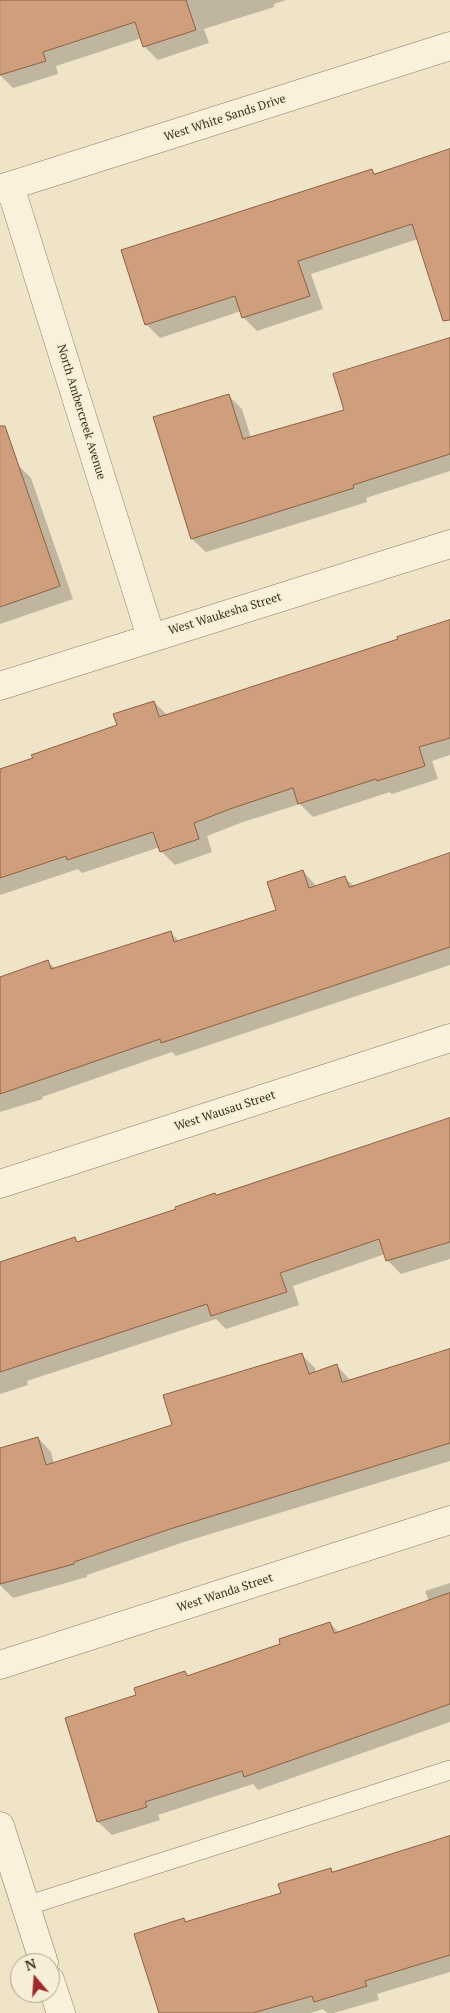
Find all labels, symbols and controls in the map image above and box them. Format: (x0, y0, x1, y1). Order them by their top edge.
street label: West White Sands Drive (162, 91, 288, 145)
street label: North Ambercreek Avenue (54, 343, 108, 481)
street label: West Waukesha Street (167, 590, 283, 638)
street label: West Wausau Street (173, 1088, 277, 1134)
street label: West Wanda Street (175, 1571, 275, 1615)
north arrow (10, 1953, 60, 2003)
text: N (23, 1954, 39, 1975)

